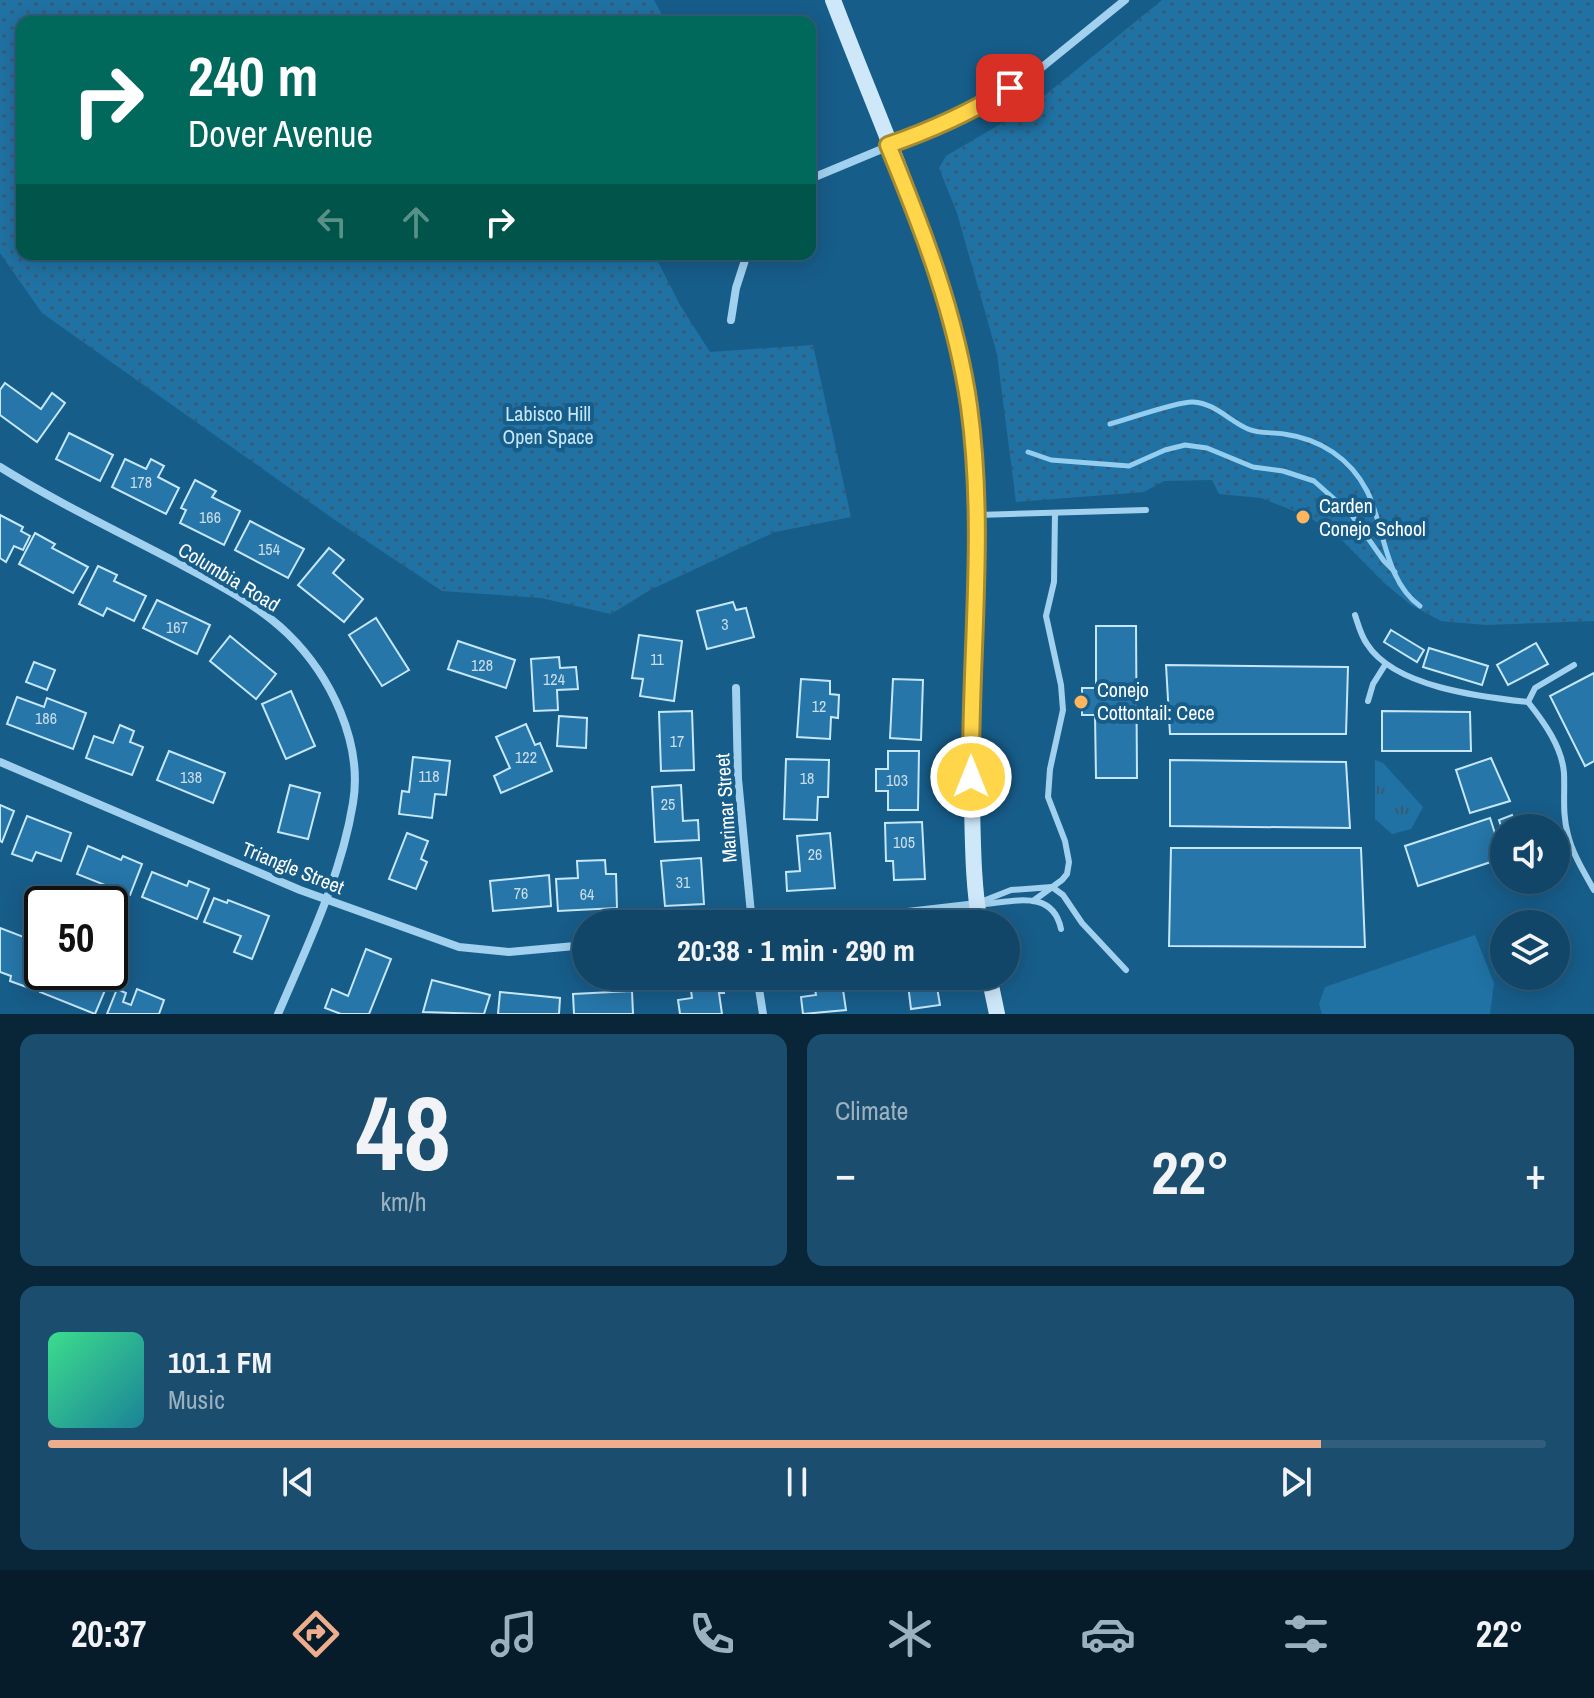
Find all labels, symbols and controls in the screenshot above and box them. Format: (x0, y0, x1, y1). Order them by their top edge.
text: 240 m (188, 38, 318, 113)
icon: right (56, 48, 160, 152)
pin (976, 54, 1044, 122)
icon: arrive (988, 66, 1032, 110)
text: Dover Avenue (188, 110, 373, 158)
icon: left (310, 200, 354, 244)
icon: ahead (394, 200, 438, 244)
icon: right (478, 200, 522, 244)
park label: Labisco Hill Open Space (502, 400, 594, 450)
house number: 178 (130, 471, 152, 493)
place label: Carden Conejo School (1319, 492, 1426, 542)
house number: 166 (199, 506, 221, 528)
marker: Carden Conejo School (1294, 508, 1312, 526)
street label: Columbia Road (173, 536, 285, 617)
house number: 154 (258, 538, 280, 560)
house number: 3 (721, 613, 729, 635)
house number: 167 (166, 616, 188, 638)
house number: 11 (650, 648, 665, 670)
house number: 128 (471, 654, 493, 676)
house number: 124 (543, 668, 565, 690)
place label: Conejo Cottontail: Cece (1097, 676, 1215, 726)
marker: Conejo Cottontail: Cece (1072, 693, 1090, 711)
house number: 12 (812, 695, 826, 717)
house number: 186 (35, 707, 57, 729)
house number: 17 (670, 730, 684, 752)
position arrow (929, 735, 1013, 819)
house number: 122 (515, 746, 537, 768)
street label: Marimar Street (708, 752, 743, 864)
house number: 118 (419, 765, 439, 787)
house number: 138 (180, 766, 202, 788)
house number: 18 (800, 767, 814, 789)
house number: 103 (886, 769, 908, 791)
house number: 25 (661, 793, 675, 815)
map controls (1490, 814, 1570, 990)
button: sound (1490, 814, 1570, 894)
house number: 105 (893, 831, 915, 853)
street label: Triangle Street (238, 835, 349, 900)
house number: 26 (808, 843, 822, 865)
house number: 31 (676, 871, 691, 893)
house number: 76 (514, 882, 528, 904)
house number: 64 (580, 883, 594, 905)
speed limit sign: 50 (24, 886, 128, 990)
button: layers (1490, 910, 1570, 990)
text: 20:38 · 1 min · 290 m (677, 930, 915, 970)
text: 48 (356, 1062, 451, 1202)
text: Climate (835, 1093, 908, 1128)
text: 22° (1151, 1132, 1230, 1213)
text: − (835, 1143, 856, 1203)
text: + (1525, 1143, 1546, 1203)
text: km/h (380, 1184, 427, 1219)
text: 101.1 FM (168, 1342, 272, 1382)
text: Music (168, 1382, 225, 1417)
icon: previous (276, 1460, 320, 1504)
icon: pause (775, 1460, 819, 1504)
icon: next (1274, 1460, 1318, 1504)
icon: directions (288, 1606, 344, 1662)
icon: music (486, 1606, 542, 1662)
icon: phone (684, 1606, 740, 1662)
icon: climate (882, 1606, 938, 1662)
icon: car (1080, 1606, 1136, 1662)
icon: filters (1278, 1606, 1334, 1662)
text: 20:37 (71, 1610, 146, 1658)
text: 22° (1476, 1610, 1523, 1658)

